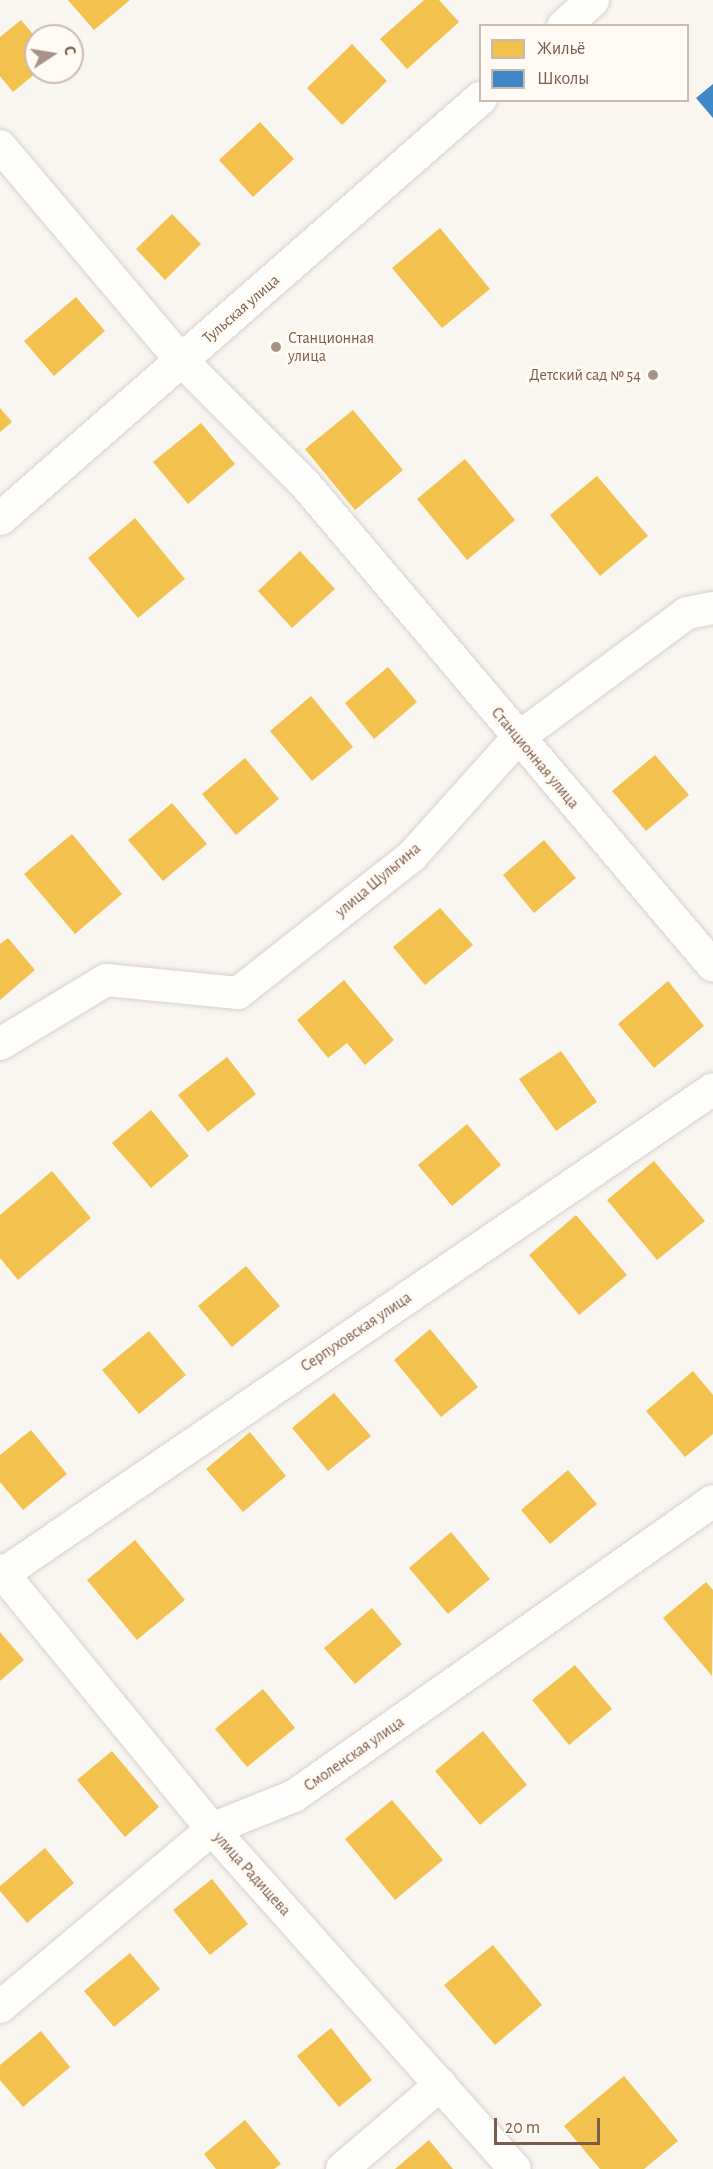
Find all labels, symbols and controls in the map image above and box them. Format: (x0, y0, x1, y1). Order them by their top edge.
north arrow (24, 24, 84, 84)
legend (479, 24, 689, 102)
text: Жильё (537, 40, 585, 58)
text: С (61, 45, 78, 57)
text: Школы (537, 70, 589, 88)
street label: Тульская улица (199, 270, 283, 348)
place label: Станционная улица (288, 328, 374, 366)
marker: Станционная улица (269, 340, 283, 354)
place label: Детский сад № 54 (529, 365, 641, 385)
marker: Детский сад № 54 (646, 368, 660, 382)
street label: Станционная улица (487, 703, 583, 813)
street label: улица Шульгина (331, 839, 425, 921)
street label: Серпуховская улица (297, 1288, 415, 1376)
street label: Смоленская улица (300, 1712, 408, 1796)
street label: улица Радищева (209, 1828, 295, 1920)
scale bar (497, 2106, 604, 2144)
text: 20 m (505, 2119, 540, 2137)

